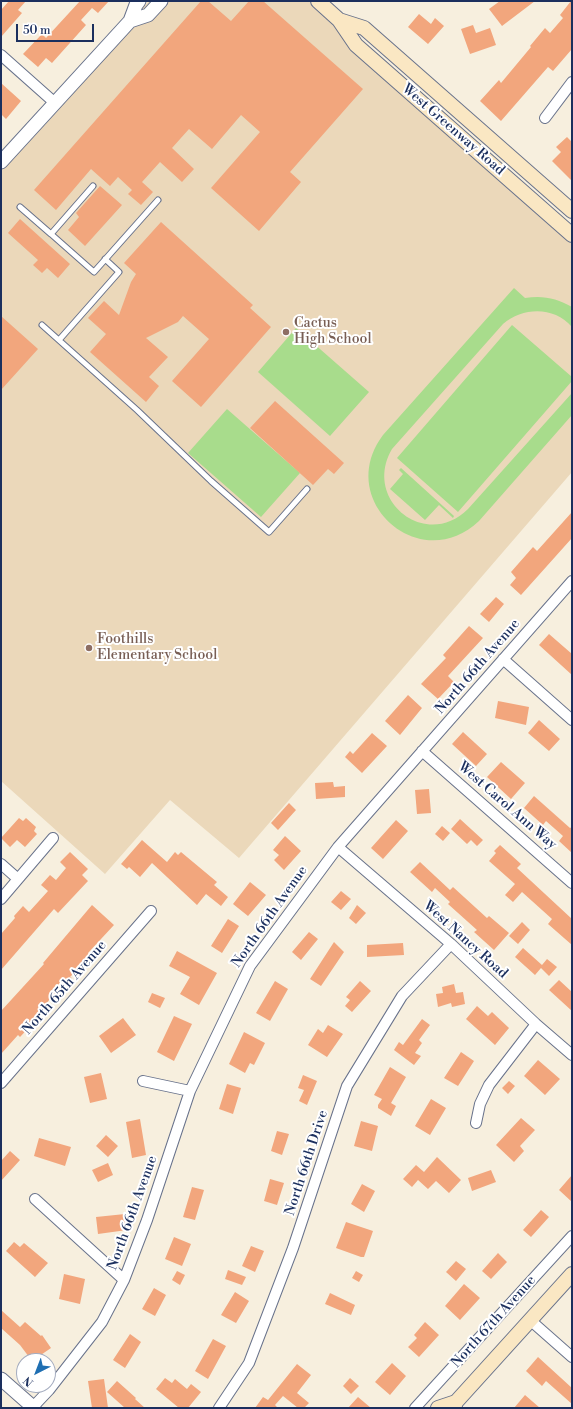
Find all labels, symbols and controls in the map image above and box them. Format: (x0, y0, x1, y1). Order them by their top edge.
scale bar (18, 16, 96, 42)
text: 50 m (23, 23, 51, 38)
street label: West Greenway Road (398, 81, 508, 179)
place label: Cactus High School (294, 316, 372, 348)
marker: Cactus High School (281, 327, 291, 337)
street label: North 66th Avenue (432, 616, 524, 718)
place label: Foothills Elementary School (97, 632, 217, 664)
marker: Foothills Elementary School (84, 643, 94, 653)
street label: West Carol Ann Way (454, 759, 560, 853)
street label: North 66th Avenue (229, 863, 311, 971)
street label: West Nancy Road (419, 898, 511, 982)
street label: North 65th Avenue (19, 937, 111, 1039)
street label: North 66th Drive (282, 1108, 332, 1218)
street label: North 66th Avenue (105, 1154, 161, 1272)
street label: North 67th Avenue (448, 1272, 540, 1372)
north arrow (16, 1353, 56, 1393)
text: N (21, 1373, 37, 1389)

